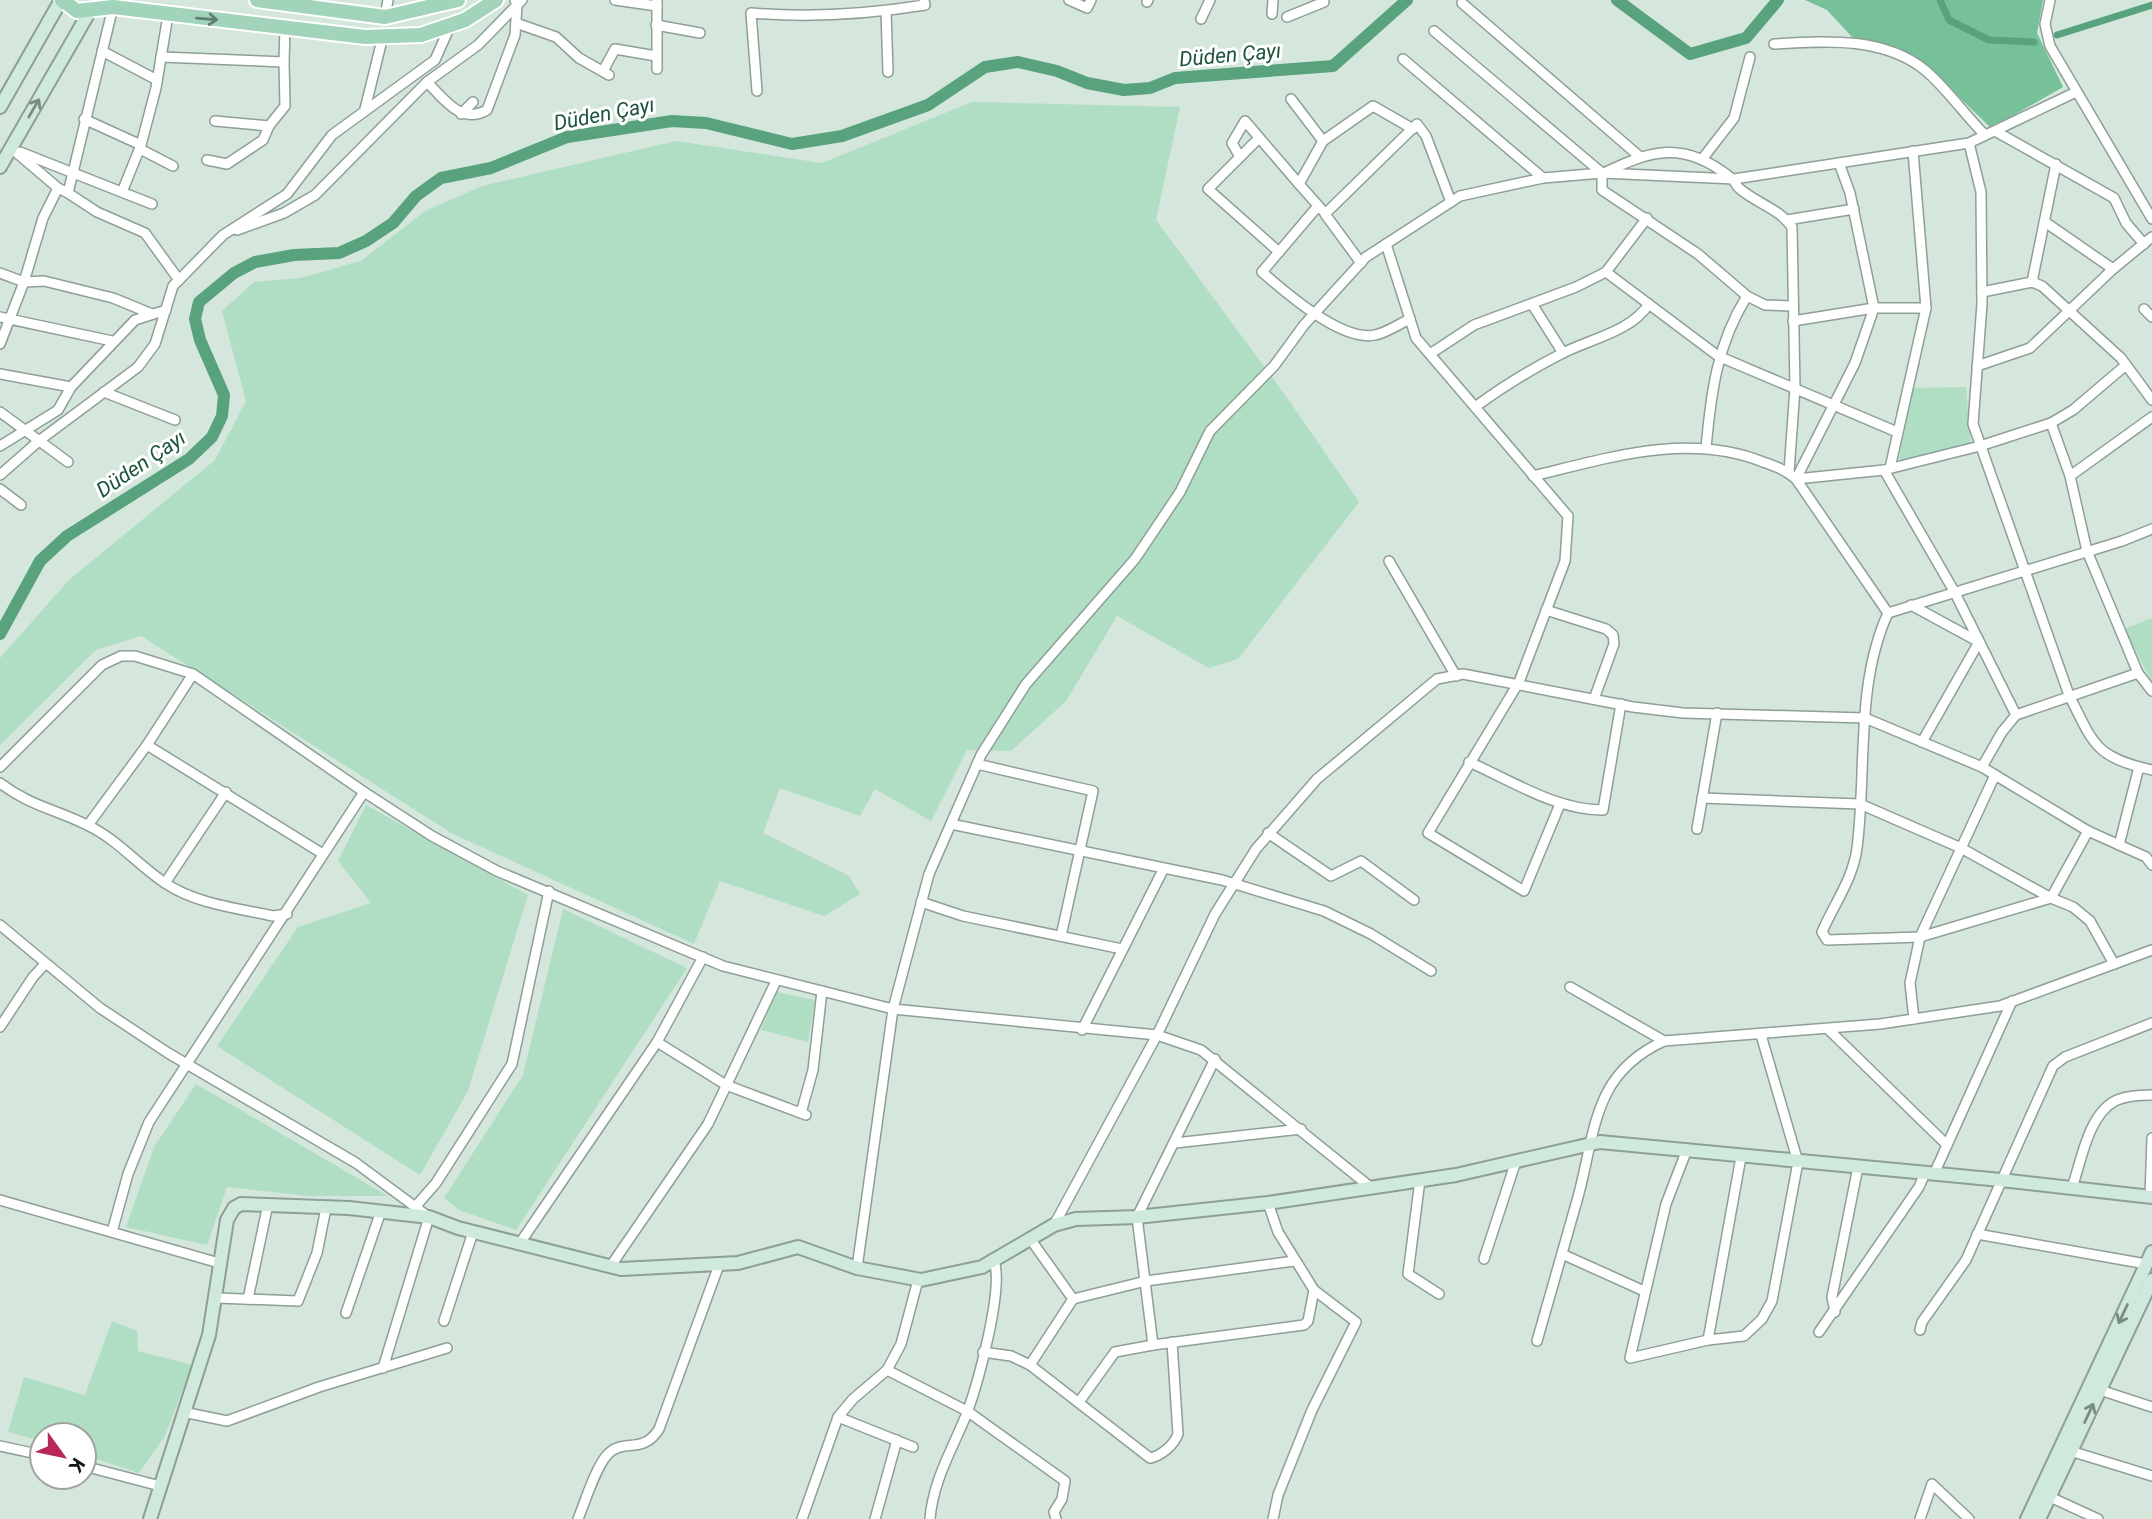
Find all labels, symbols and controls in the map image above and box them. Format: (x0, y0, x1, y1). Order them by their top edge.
one-way arrow (196, 13, 218, 26)
water label: Düden Çayı (1178, 39, 1282, 71)
water label: Düden Çayı (552, 92, 656, 136)
one-way arrow (27, 98, 41, 118)
water label: Düden Çayı (92, 425, 190, 503)
one-way arrow (2116, 1303, 2129, 1324)
one-way arrow (2083, 1403, 2097, 1424)
north arrow (28, 1421, 98, 1491)
text: K (63, 1454, 90, 1477)

